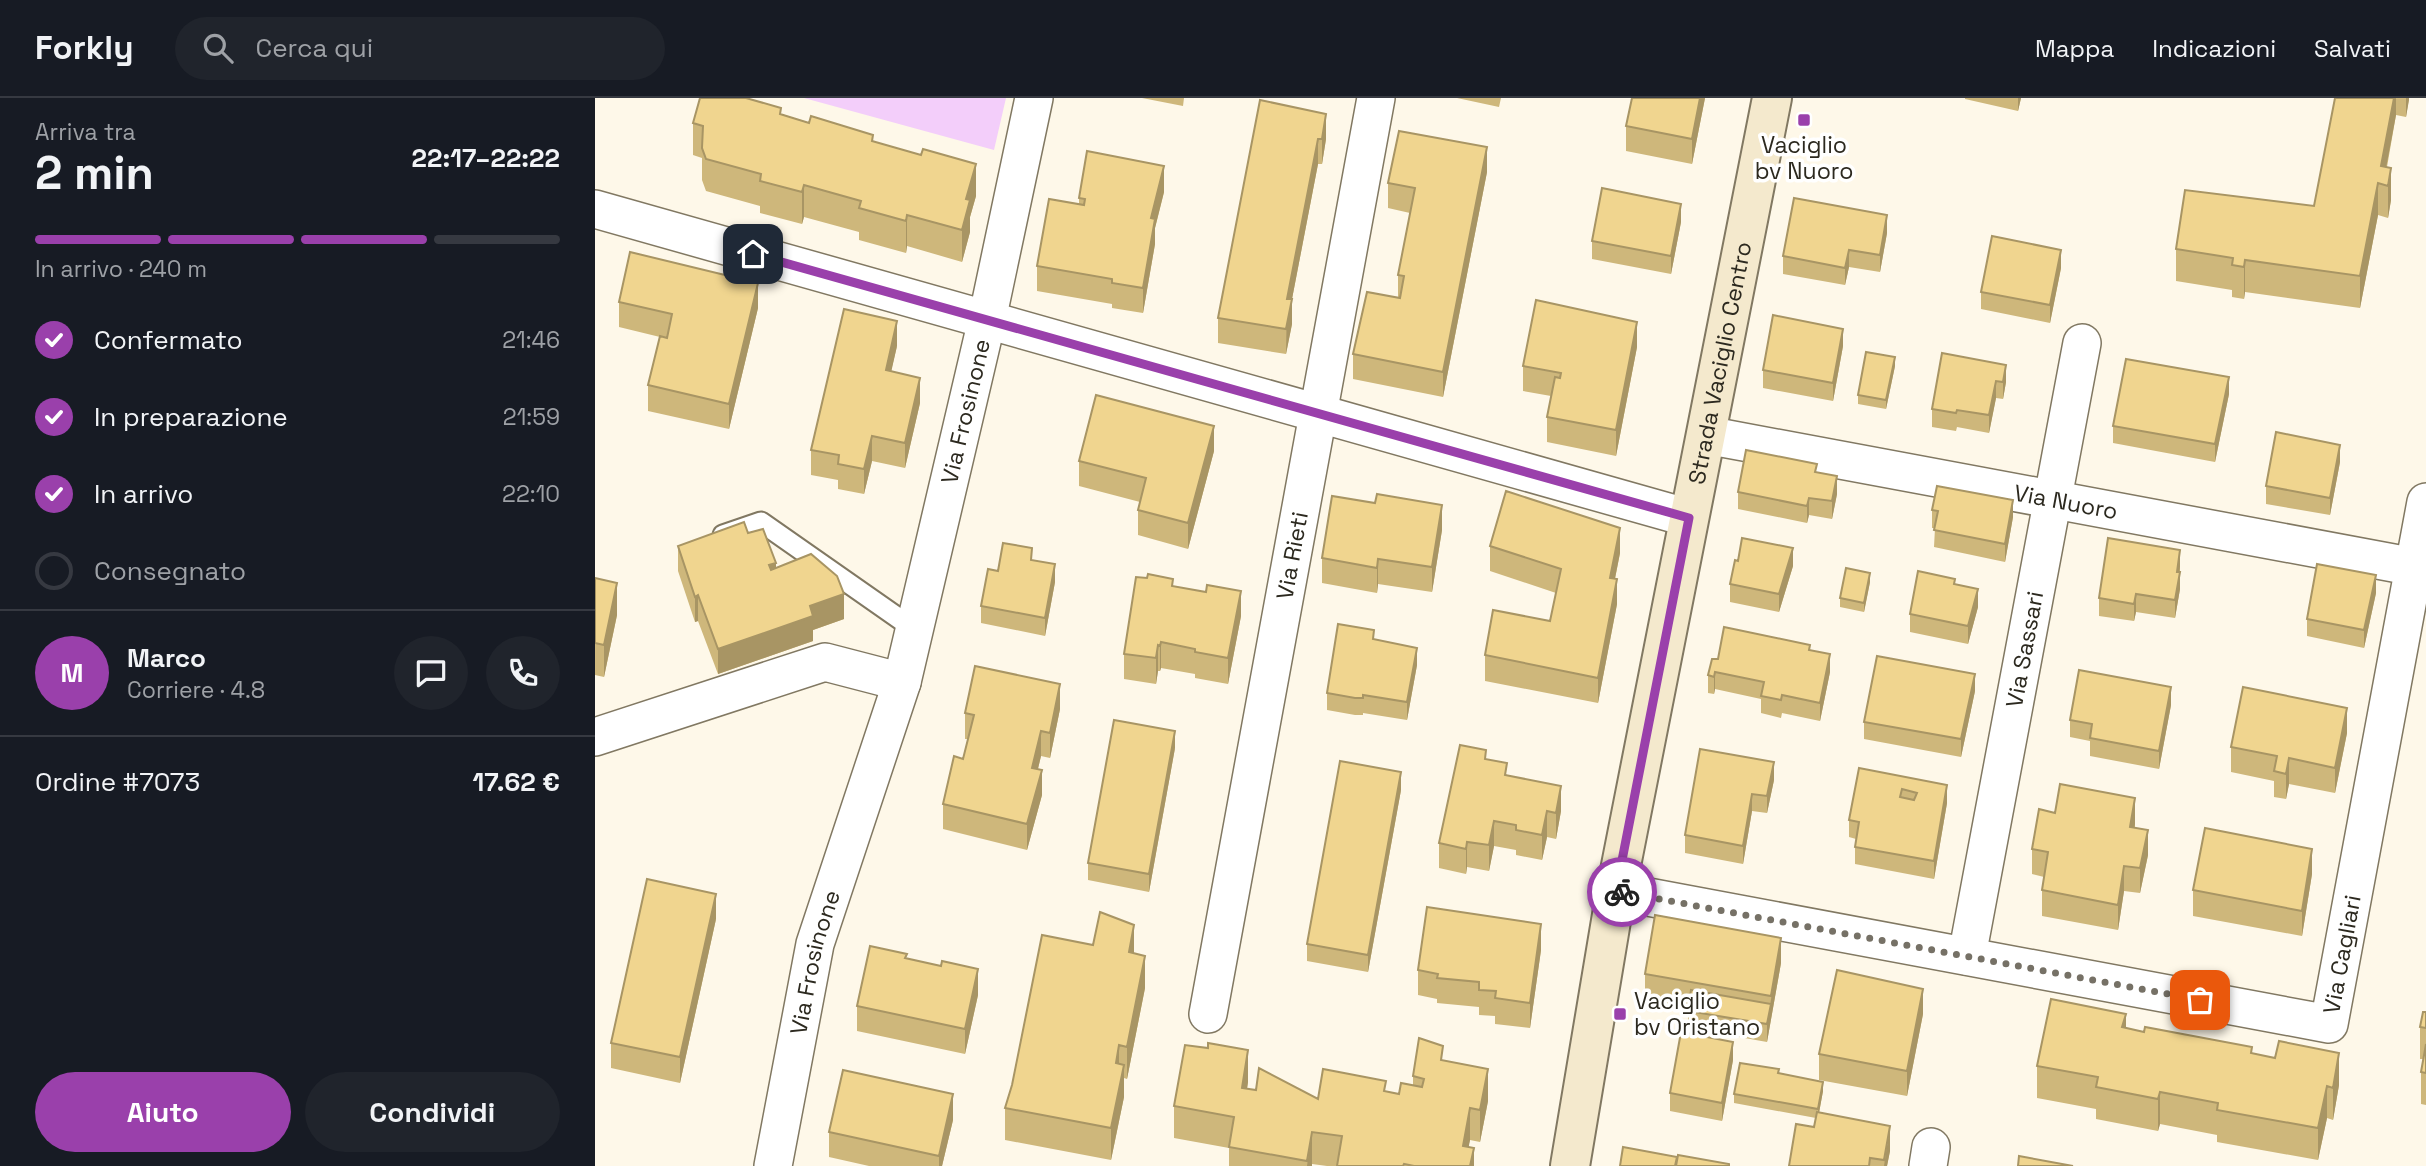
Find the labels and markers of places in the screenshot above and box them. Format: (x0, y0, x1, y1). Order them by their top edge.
marker: Vaciglio bv Nuoro (1796, 112, 1812, 128)
place label: Vaciglio bv Nuoro (1755, 130, 1853, 186)
pin (723, 224, 783, 284)
pin (2170, 970, 2230, 1030)
place label: Vaciglio bv Oristano (1634, 986, 1760, 1042)
marker: Vaciglio bv Oristano (1612, 1006, 1628, 1022)

